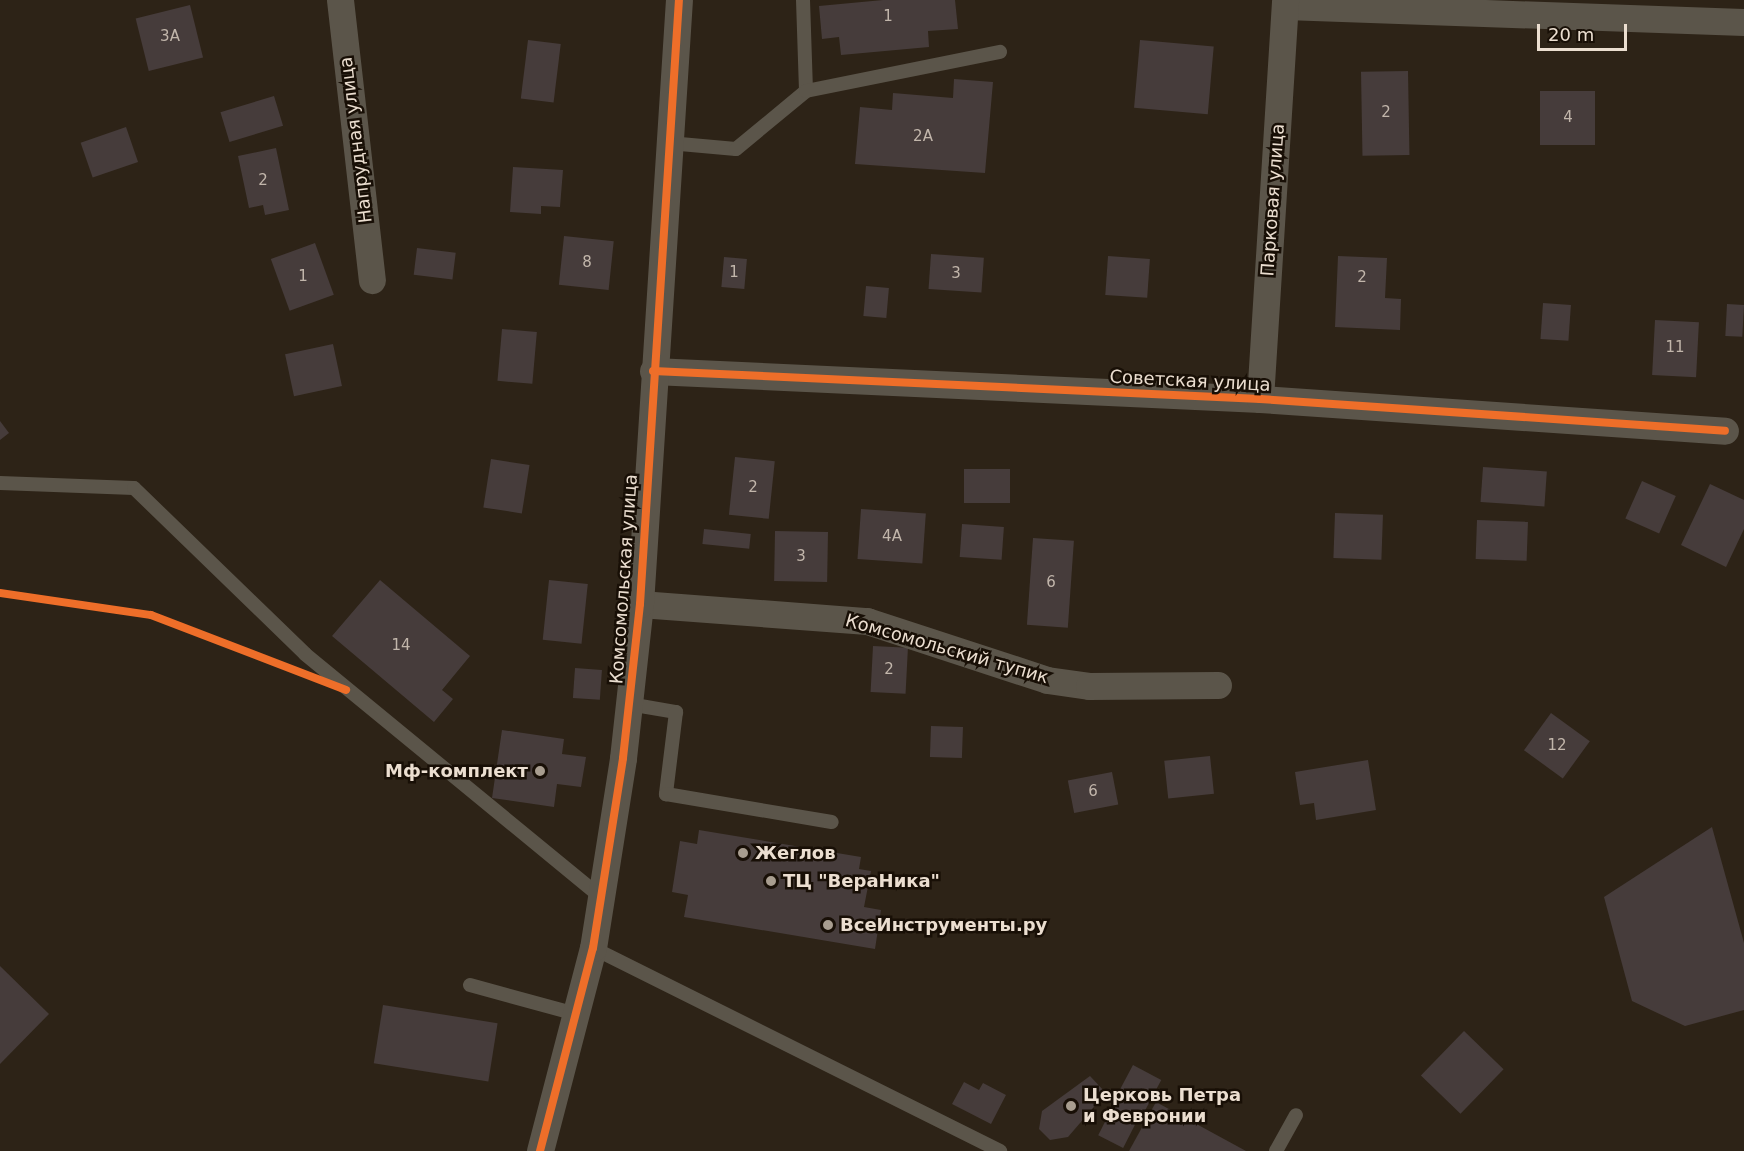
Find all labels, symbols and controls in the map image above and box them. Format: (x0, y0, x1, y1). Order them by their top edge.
house number: 1 (883, 8, 893, 26)
scale bar (1540, 12, 1630, 50)
text: 20 m (1548, 24, 1594, 45)
house number: 3А (160, 28, 180, 46)
street label: Напрудная улица (335, 56, 377, 224)
house number: 2 (1381, 104, 1391, 122)
house number: 4 (1563, 109, 1573, 127)
street label: Парковая улица (1257, 123, 1289, 277)
house number: 2А (913, 128, 933, 146)
house number: 2 (258, 172, 268, 190)
house number: 8 (582, 254, 592, 272)
house number: 1 (729, 264, 739, 282)
house number: 3 (951, 265, 961, 283)
house number: 1 (298, 268, 308, 286)
house number: 2 (1357, 269, 1367, 287)
house number: 11 (1665, 339, 1685, 357)
street label: Советская улица (1109, 366, 1271, 396)
street label: Комсомольская улица (606, 473, 642, 685)
house number: 2 (748, 479, 758, 497)
house number: 4А (882, 528, 902, 546)
house number: 3 (796, 548, 806, 566)
house number: 6 (1046, 574, 1056, 592)
street label: Комсомольский тупик (843, 610, 1051, 688)
house number: 14 (391, 637, 411, 655)
house number: 2 (884, 661, 894, 679)
house number: 12 (1547, 737, 1567, 755)
place label: Мф-комплект (385, 760, 528, 782)
marker: Мф-комплект (533, 764, 547, 778)
house number: 6 (1088, 783, 1098, 801)
place label: Жеглов (755, 842, 836, 864)
marker: Жеглов (736, 846, 750, 860)
place label: ТЦ "ВераНика" (783, 870, 940, 892)
marker: ТЦ "ВераНика" (764, 874, 778, 888)
place label: ВсеИнструменты.ру (840, 914, 1047, 936)
marker: ВсеИнструменты.ру (821, 918, 835, 932)
place label: Церковь Петра и Февронии (1083, 1085, 1241, 1128)
marker: Церковь Петра и Февронии (1064, 1099, 1078, 1113)

